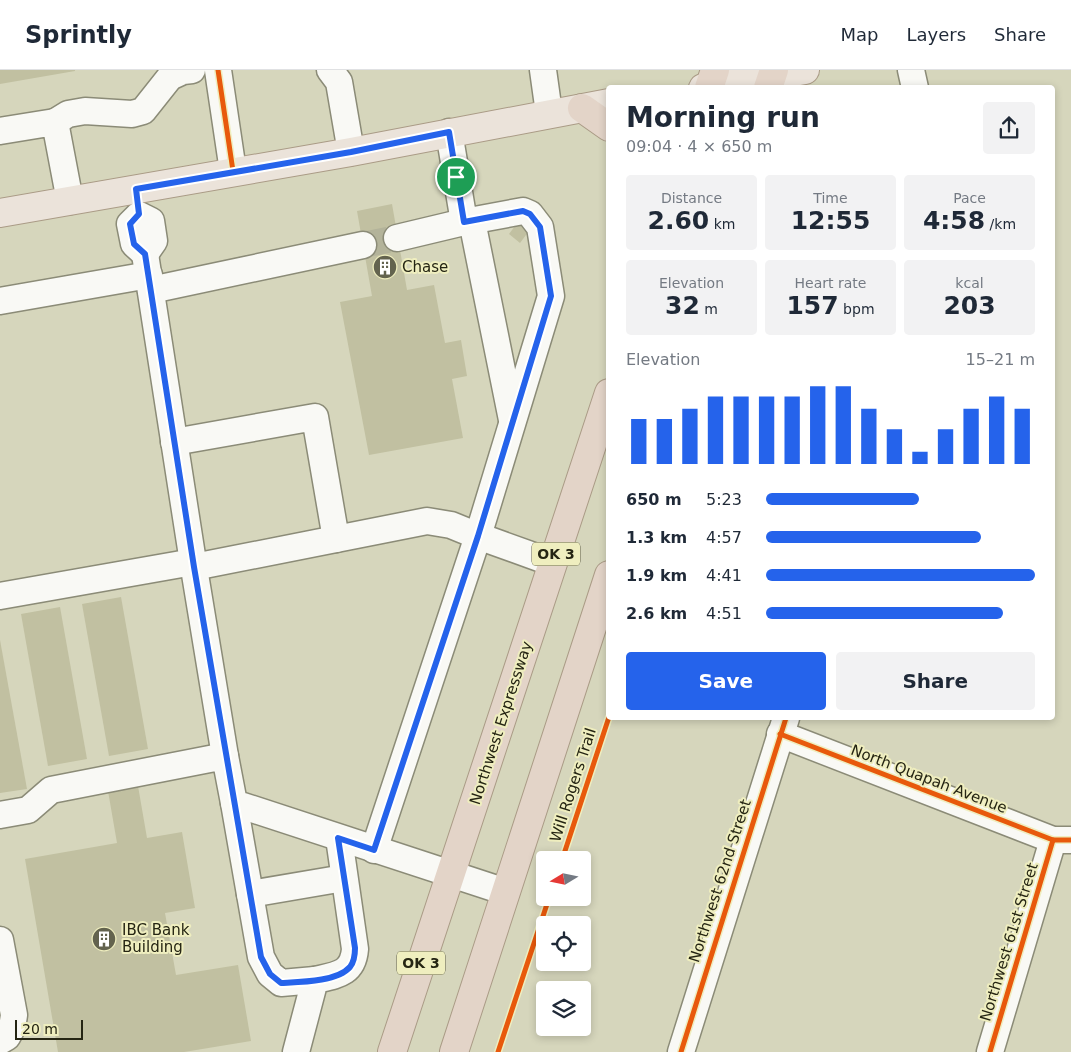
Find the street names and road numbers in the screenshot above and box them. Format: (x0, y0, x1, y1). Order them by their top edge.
road number: OK 3 (532, 542, 580, 566)
street label: Northwest Expressway (466, 639, 536, 807)
street label: Will Rogers Trail (546, 726, 600, 844)
street label: North Quapah Avenue (848, 741, 1010, 817)
street label: Northwest 62nd Street (685, 797, 755, 965)
street label: Northwest 61st Street (976, 860, 1042, 1024)
road number: OK 3 (397, 951, 445, 974)

